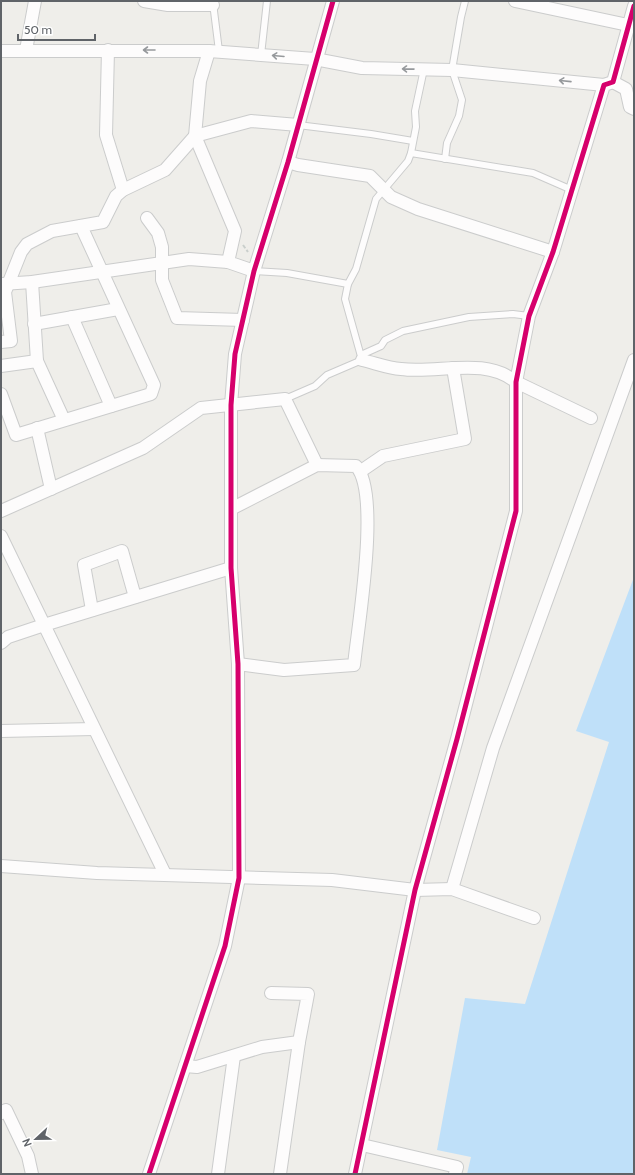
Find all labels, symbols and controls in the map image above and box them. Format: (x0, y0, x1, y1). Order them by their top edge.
scale bar (18, 16, 95, 42)
text: 50 m (24, 22, 52, 37)
one-way arrow (143, 46, 156, 54)
one-way arrow (272, 53, 285, 60)
one-way arrow (402, 65, 415, 73)
one-way arrow (559, 77, 572, 85)
north arrow (16, 1119, 56, 1159)
text: N (19, 1137, 35, 1149)

